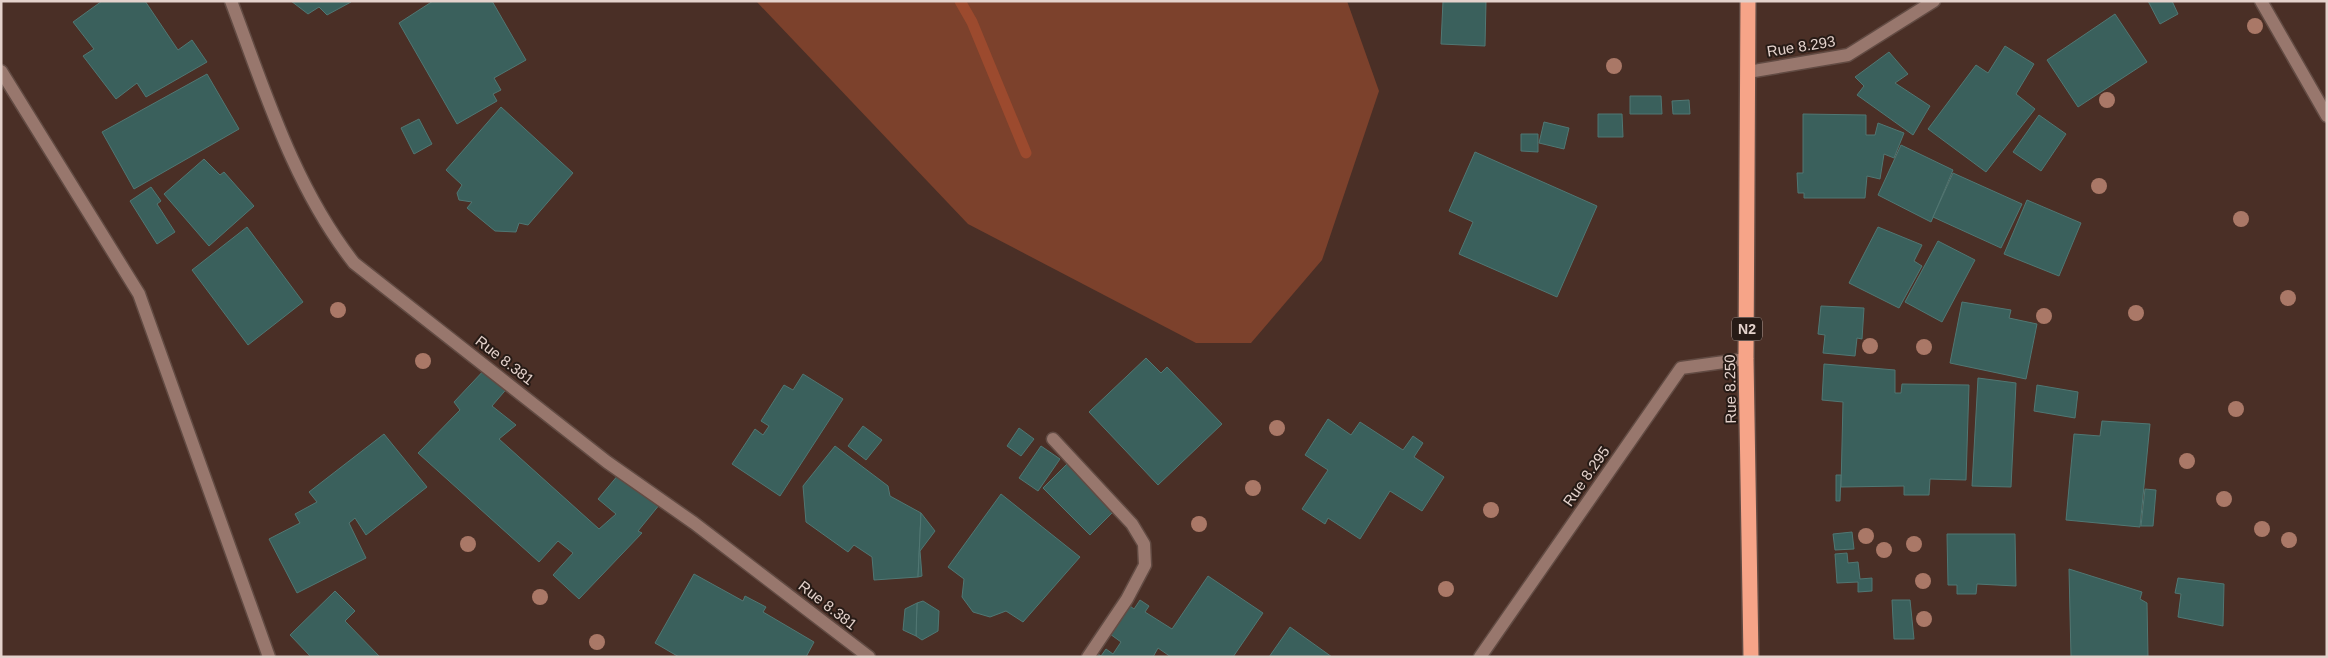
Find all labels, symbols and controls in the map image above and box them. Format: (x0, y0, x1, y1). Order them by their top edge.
street label: Rue 8.293 (1765, 32, 1837, 60)
road number: N2 (1732, 318, 1762, 340)
street label: Rue 8.381 (472, 332, 538, 388)
street label: Rue 8.250 (1721, 354, 1739, 424)
street label: Rue 8.295 (1559, 443, 1613, 509)
street label: Rue 8.381 (795, 577, 861, 633)

